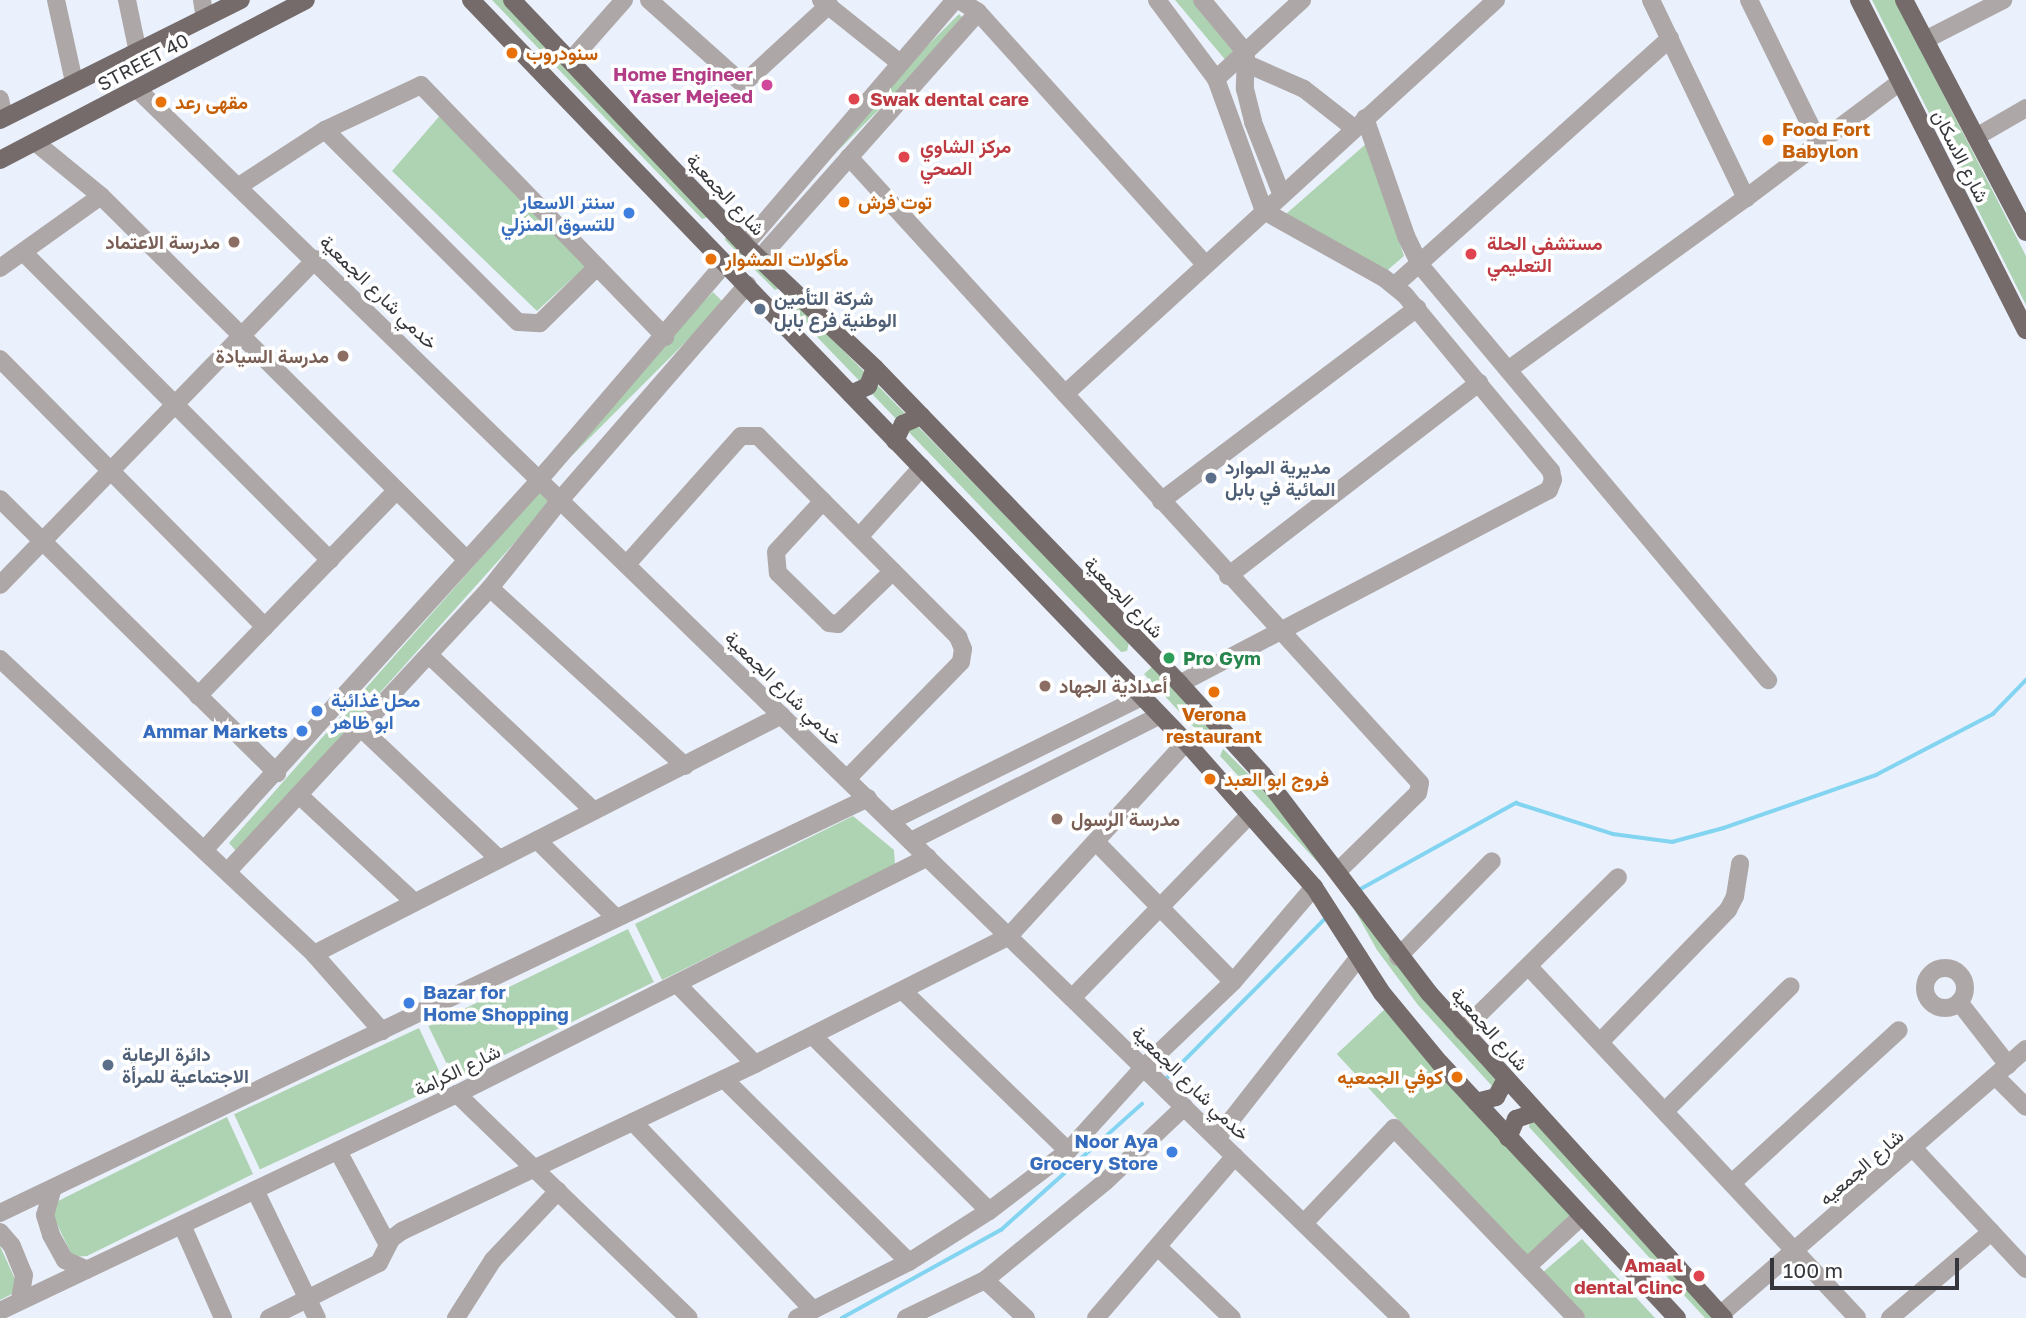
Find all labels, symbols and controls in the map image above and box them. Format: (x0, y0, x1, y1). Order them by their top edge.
street label: STREET 40 (94, 28, 192, 96)
place label: سنودروب (526, 42, 598, 64)
marker: سنودروب (504, 45, 520, 61)
place label: Home Engineer Yaser Mejeed (613, 63, 753, 107)
marker: Home Engineer Yaser Mejeed (759, 77, 775, 93)
place label: Swak dental care (870, 88, 1029, 110)
marker: Swak dental care (844, 89, 864, 109)
place label: مقهى رعد (175, 91, 248, 113)
marker: مقهى رعد (153, 94, 169, 110)
street label: شارع الاسكان (1928, 106, 1994, 206)
place label: Food Fort Babylon (1782, 118, 1870, 162)
marker: Food Fort Babylon (1760, 132, 1776, 148)
place label: مركز الشاوي الصحي (920, 135, 1011, 179)
marker: مركز الشاوي الصحي (894, 147, 914, 167)
street label: شارع الجمعية (682, 148, 770, 240)
place label: سنتر الاسعار للتسوق المنزلي (501, 191, 615, 235)
place label: توت فرش (858, 191, 932, 213)
marker: توت فرش (836, 194, 852, 210)
marker: سنتر الاسعار للتسوق المنزلي (621, 205, 637, 221)
street label: خدمي شارع الجمعية (315, 230, 443, 354)
place label: مدرسة الاعتماد (105, 231, 220, 253)
place label: مستشفى الحلة التعليمي (1487, 232, 1603, 276)
marker: مدرسة الاعتماد (226, 234, 242, 250)
marker: مستشفى الحلة التعليمي (1461, 244, 1481, 264)
place label: مأكولات المشوار (725, 248, 849, 270)
marker: مأكولات المشوار (703, 251, 719, 267)
place label: شركة التأمين الوطنية فرع بابل (774, 287, 897, 331)
marker: شركة التأمين الوطنية فرع بابل (752, 301, 768, 317)
place label: مدرسة السيادة (215, 345, 329, 367)
marker: مدرسة السيادة (335, 348, 351, 364)
place label: مديرية الموارد المائية في بابل (1225, 456, 1335, 500)
marker: مديرية الموارد المائية في بابل (1203, 470, 1219, 486)
street label: شارع الجمعية (1080, 552, 1168, 642)
street label: خدمي شارع الجمعية (720, 626, 848, 750)
place label: Pro Gym (1183, 647, 1261, 669)
marker: Pro Gym (1161, 650, 1177, 666)
place label: أعدادية الجهاد (1059, 675, 1167, 697)
marker: أعدادية الجهاد (1037, 678, 1053, 694)
marker: Verona restaurant (1206, 684, 1222, 700)
place label: محل غذائية ابو ظاهر (331, 689, 420, 733)
marker: محل غذائية ابو ظاهر (309, 703, 325, 719)
place label: Verona restaurant (1166, 703, 1262, 747)
place label: Ammar Markets (143, 720, 288, 742)
marker: Ammar Markets (294, 723, 310, 739)
place label: فروج ابو العبد (1224, 768, 1329, 790)
marker: فروج ابو العبد (1202, 771, 1218, 787)
place label: مدرسة الرسول (1071, 808, 1180, 830)
marker: مدرسة الرسول (1049, 811, 1065, 827)
place label: Bazar for Home Shopping (423, 981, 569, 1025)
street label: شارع الجمعية (1447, 983, 1533, 1075)
marker: Bazar for Home Shopping (401, 995, 417, 1011)
street label: خدمي شارع الجمعية (1127, 1021, 1255, 1145)
street label: شارع الكرامة (410, 1039, 504, 1101)
place label: دائرة الرعاية الاجتماعية للمرأة (122, 1043, 249, 1087)
marker: دائرة الرعاية الاجتماعية للمرأة (100, 1057, 116, 1073)
place label: كوفي الجمعيه (1337, 1066, 1443, 1088)
marker: كوفي الجمعيه (1449, 1069, 1465, 1085)
street label: شارع الجمعيه (1814, 1124, 1908, 1210)
place label: Noor Aya Grocery Store (1029, 1130, 1158, 1174)
marker: Noor Aya Grocery Store (1164, 1144, 1180, 1160)
scale bar (1774, 1244, 1963, 1288)
place label: Amaal dental clinc (1574, 1254, 1683, 1298)
text: 100 m (1783, 1257, 1843, 1283)
marker: Amaal dental clinc (1689, 1266, 1709, 1286)

